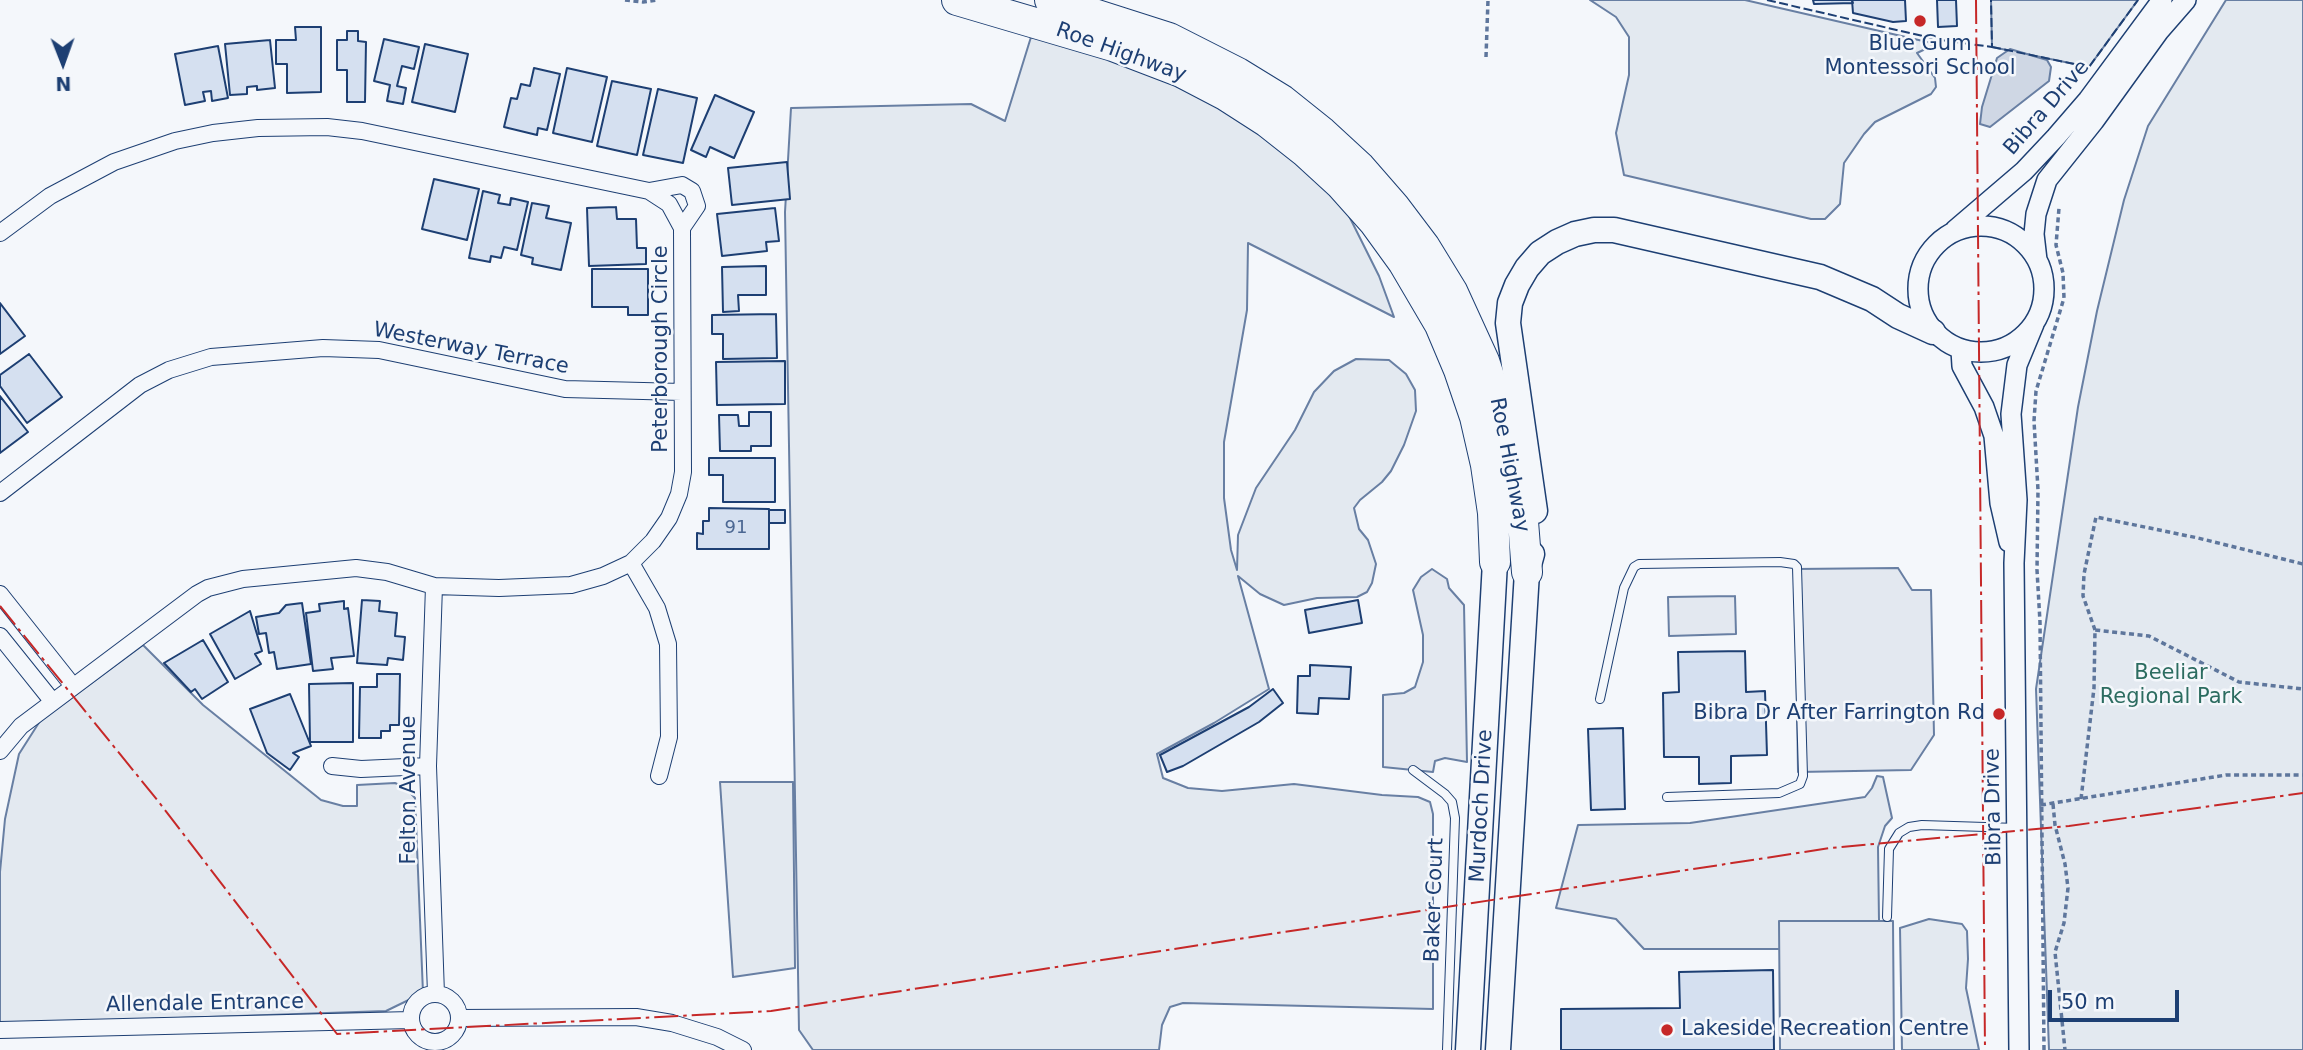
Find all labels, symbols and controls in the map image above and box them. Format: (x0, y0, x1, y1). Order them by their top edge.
marker: Blue Gum Montessori School (1912, 13, 1928, 29)
street label: Roe Highway (1052, 18, 1190, 88)
north arrow (28, 28, 98, 98)
place label: Blue Gum Montessori School (1824, 32, 2016, 82)
street label: Bibra Drive (1999, 55, 2095, 161)
text: N (55, 73, 72, 95)
street label: Peterborough Circle (649, 245, 675, 453)
street label: Westerway Terrace (371, 318, 571, 380)
street label: Roe Highway (1484, 395, 1534, 535)
house number: 91 (725, 517, 747, 539)
park label: Beeliar Regional Park (2100, 661, 2242, 711)
place label: Bibra Dr After Farrington Rd (1693, 701, 1985, 727)
marker: Bibra Dr After Farrington Rd (1991, 706, 2007, 722)
street label: Felton Avenue (397, 716, 423, 864)
street label: Murdoch Drive (1465, 729, 1499, 883)
street label: Bibra Drive (1980, 748, 2008, 866)
street label: Baker Court (1420, 837, 1450, 963)
scale bar (2051, 976, 2182, 1020)
street label: Allendale Entrance (106, 990, 304, 1018)
text: 50 m (2061, 990, 2115, 1014)
place label: Lakeside Recreation Centre (1681, 1017, 1969, 1043)
marker: Lakeside Recreation Centre (1659, 1022, 1675, 1038)

